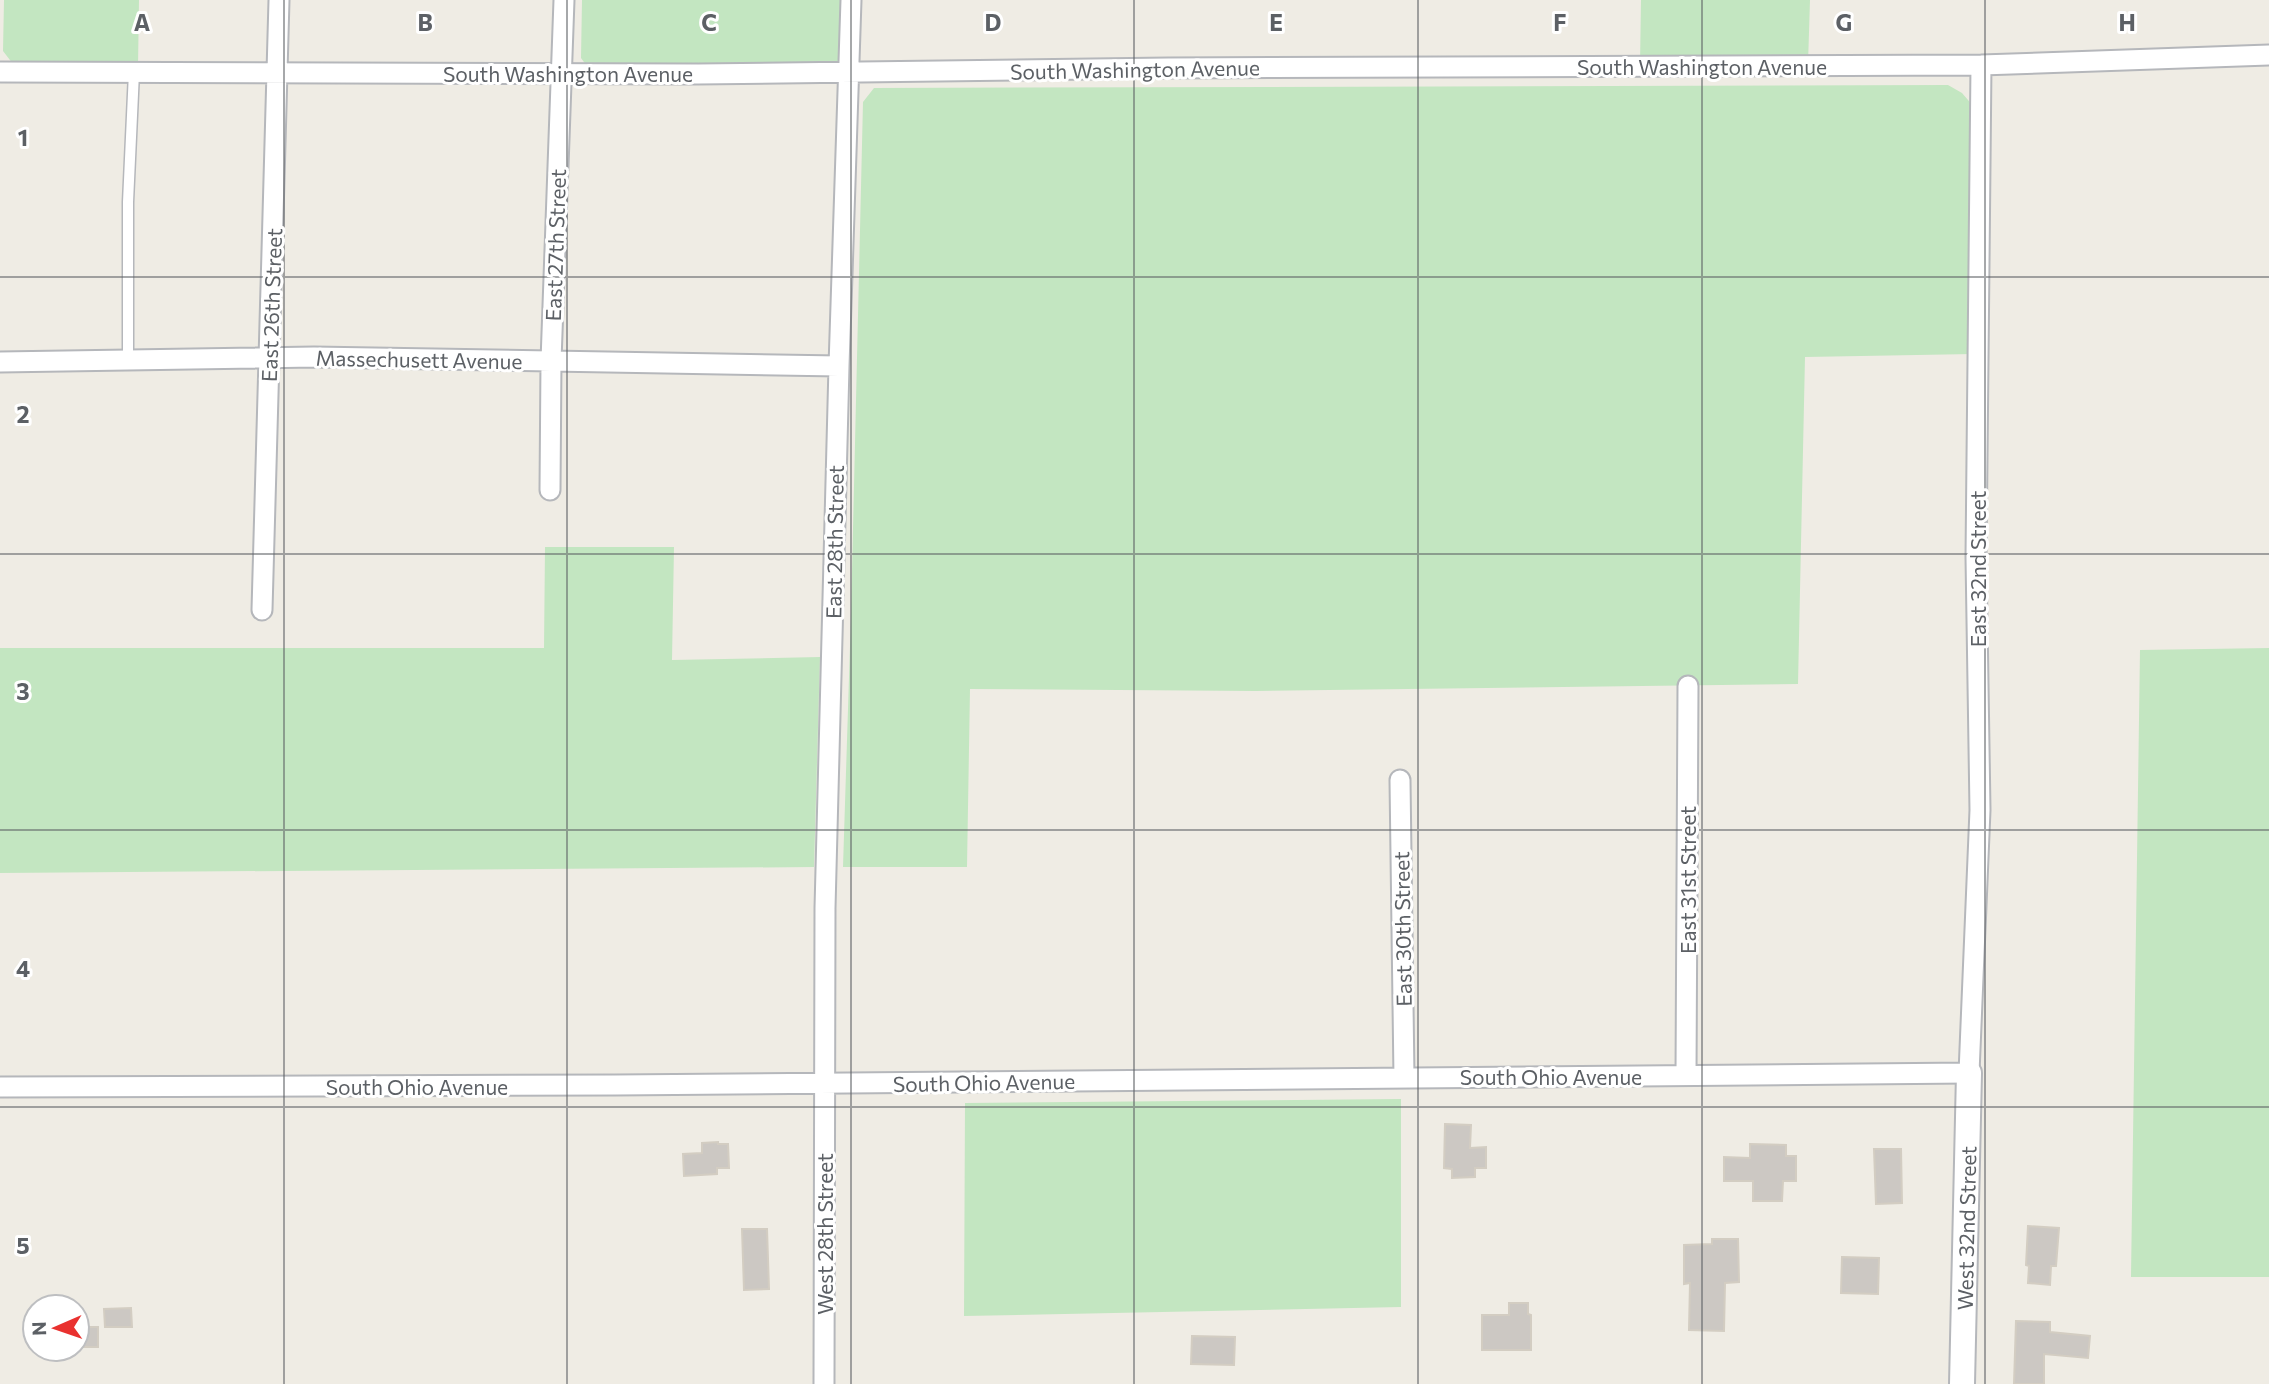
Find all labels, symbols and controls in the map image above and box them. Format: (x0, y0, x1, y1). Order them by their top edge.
text: A (134, 8, 151, 36)
text: B (417, 8, 433, 36)
text: C (701, 8, 717, 36)
text: D (985, 8, 1002, 36)
text: E (1269, 8, 1283, 36)
text: F (1553, 8, 1567, 36)
text: G (1836, 8, 1852, 36)
text: H (2118, 8, 2136, 36)
street label: South Washington Avenue (1010, 54, 1260, 84)
street label: South Washington Avenue (1577, 54, 1827, 79)
street label: South Washington Avenue (443, 61, 693, 86)
text: 1 (18, 123, 28, 151)
street label: East 27th Street (540, 168, 570, 322)
street label: East 26th Street (256, 228, 286, 382)
street label: Massechusett Avenue (315, 345, 523, 373)
text: 2 (16, 400, 30, 428)
street label: East 28th Street (820, 465, 848, 619)
street label: East 32nd Street (1965, 491, 1990, 647)
text: 3 (16, 677, 30, 705)
street label: East 31st Street (1675, 806, 1700, 954)
street label: East 30th Street (1388, 851, 1416, 1007)
text: 4 (16, 954, 30, 982)
street label: South Ohio Avenue (1460, 1064, 1642, 1089)
street label: South Ohio Avenue (893, 1068, 1075, 1096)
street label: South Ohio Avenue (326, 1074, 508, 1099)
street label: West 32nd Street (1951, 1146, 1980, 1311)
street label: West 28th Street (812, 1153, 837, 1315)
text: 5 (16, 1231, 30, 1259)
north arrow (21, 1293, 91, 1363)
text: N (27, 1321, 50, 1336)

